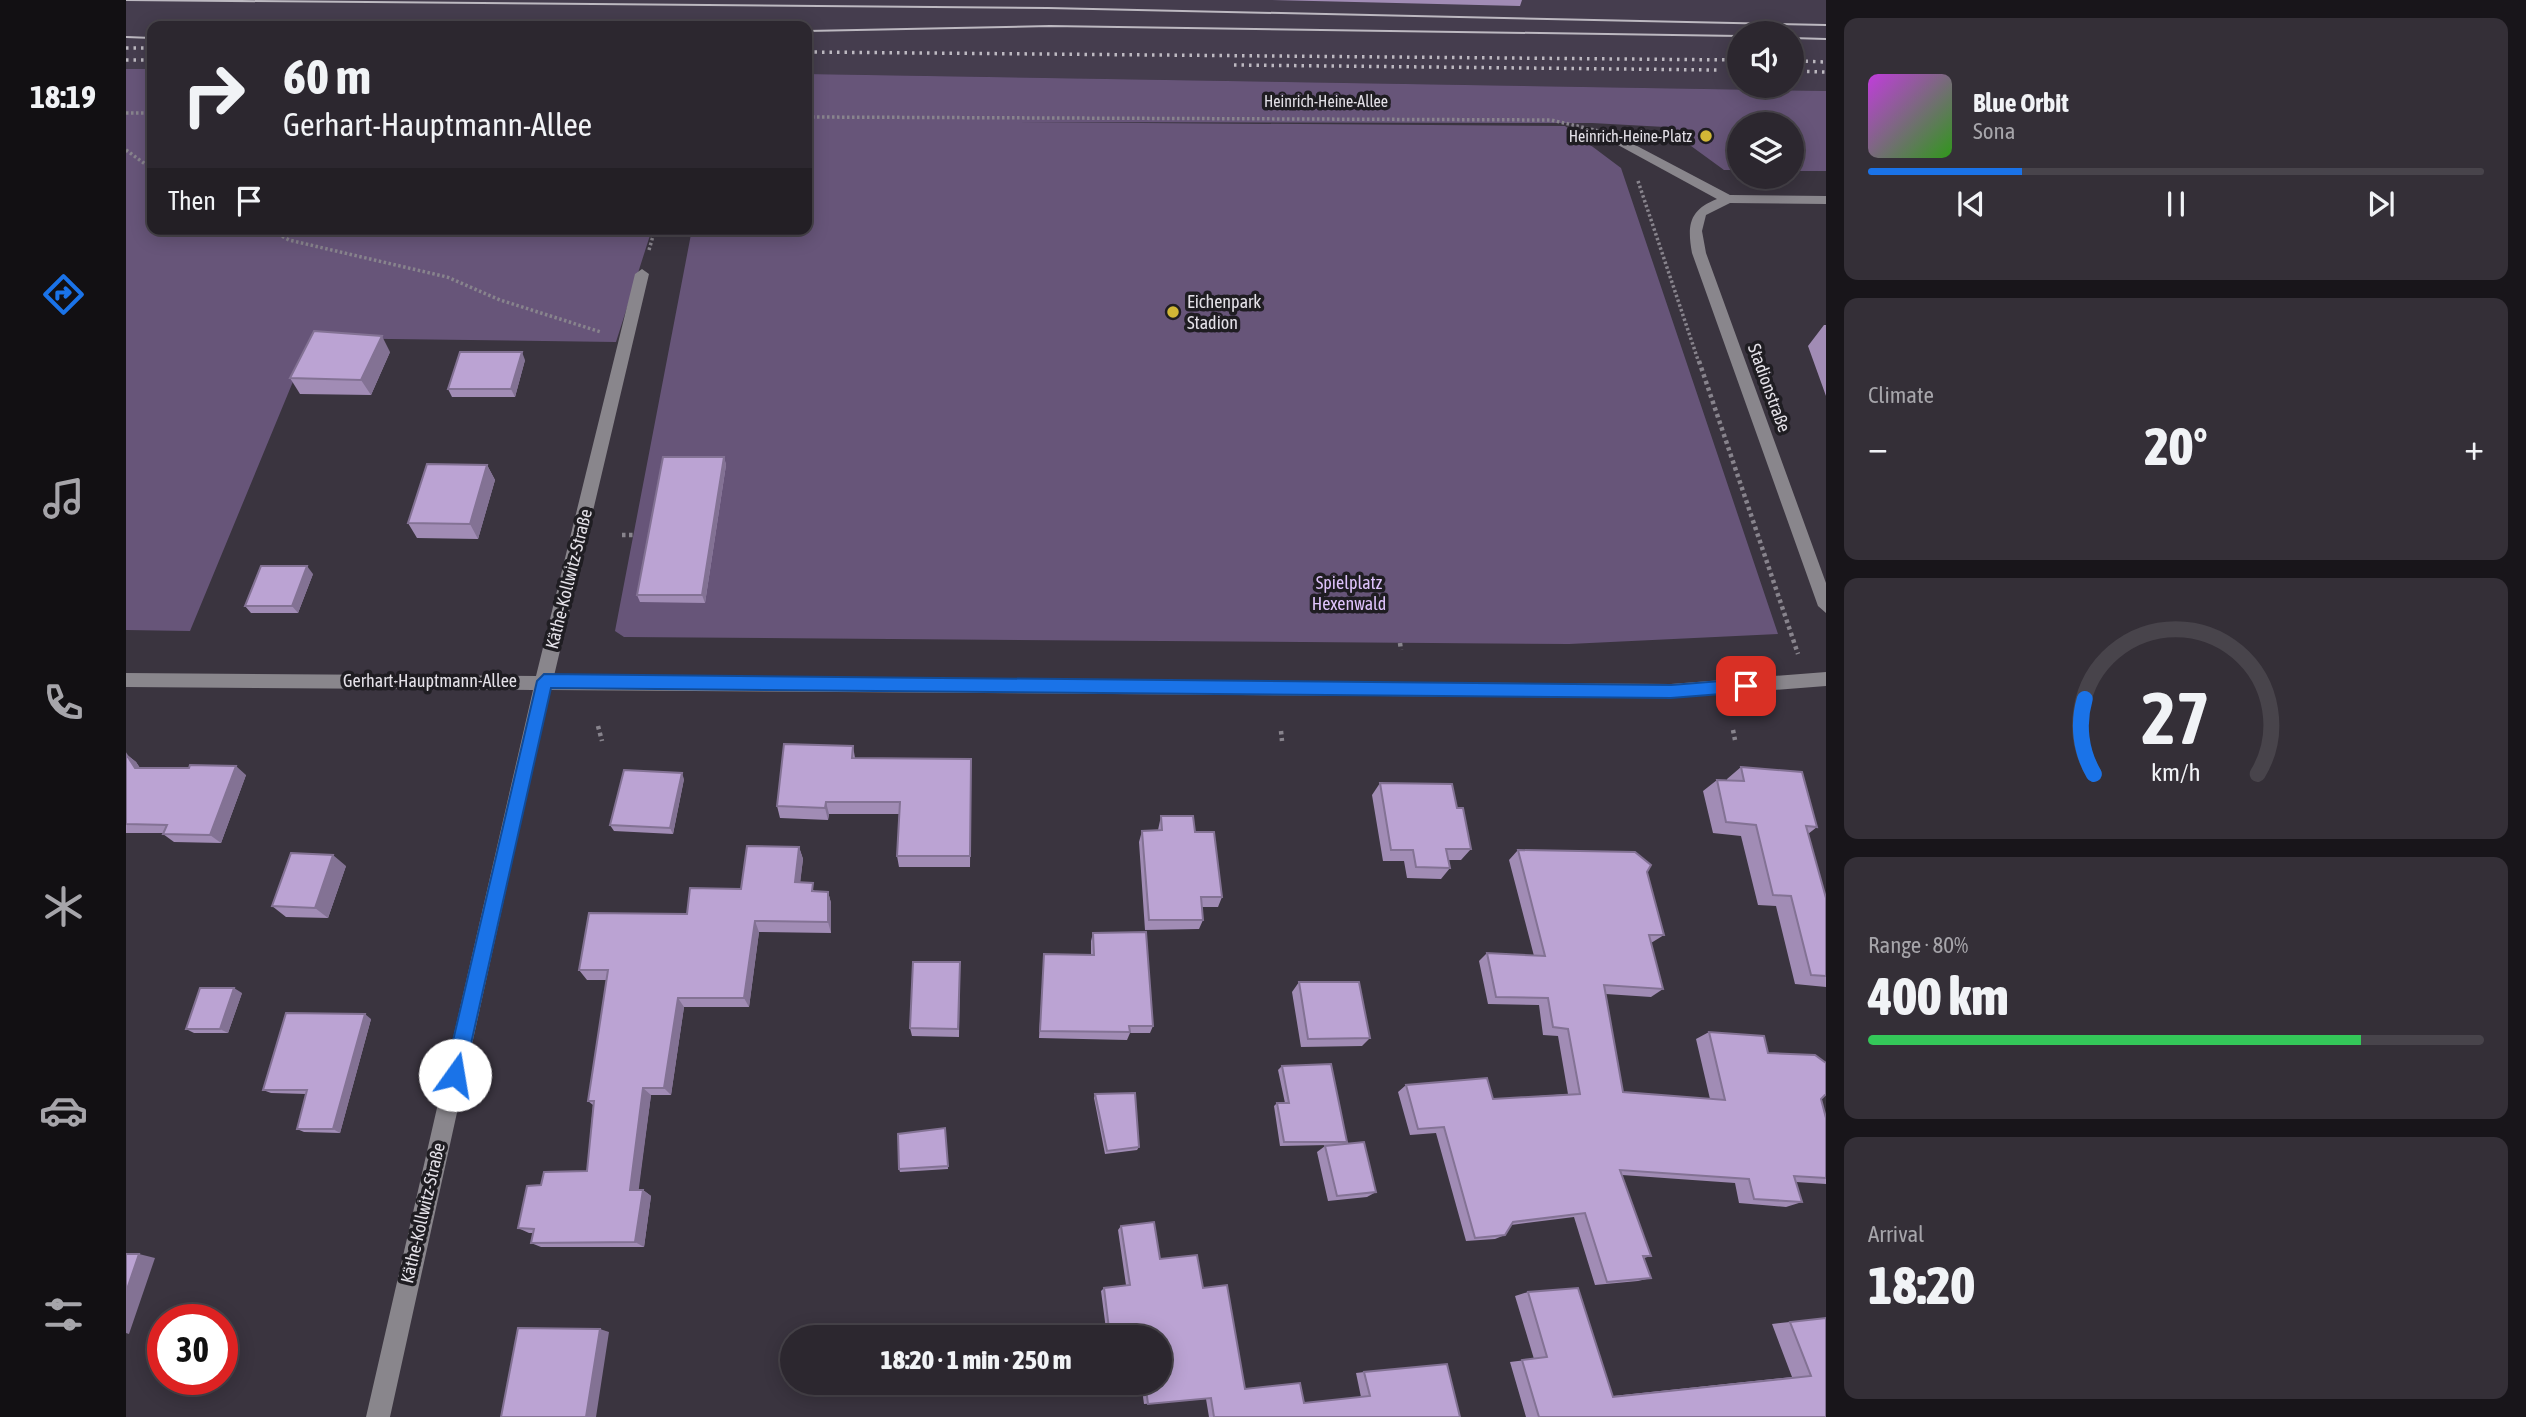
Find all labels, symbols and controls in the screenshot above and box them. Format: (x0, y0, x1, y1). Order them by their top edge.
map controls (1727, 21, 1804, 189)
button: sound (1727, 21, 1804, 98)
text: 60 m (283, 48, 371, 104)
icon: right (168, 49, 259, 140)
text: 18:19 (30, 78, 96, 115)
text: Blue Orbit (1973, 88, 2069, 118)
street label: Heinrich-Heine-Allee (1264, 92, 1388, 110)
text: Gerhart-Hauptmann-Allee (283, 106, 592, 143)
button: layers (1727, 112, 1804, 189)
text: Sona (1973, 118, 2015, 144)
place label: Heinrich-Heine-Platz (1569, 127, 1692, 145)
marker: Heinrich-Heine-Platz (1698, 128, 1714, 144)
icon: arrive (230, 182, 268, 220)
icon: previous (1952, 185, 1990, 223)
icon: pause (2157, 185, 2195, 223)
icon: next (2362, 185, 2400, 223)
text: Then (168, 186, 216, 216)
icon: directions (39, 270, 88, 319)
place label: Eichenpark Stadion (1187, 291, 1261, 333)
marker: Eichenpark Stadion (1165, 304, 1181, 320)
street label: Stadionstraße (1744, 341, 1795, 435)
text: Climate (1868, 382, 1934, 408)
text: 20° (2144, 416, 2208, 476)
text: − (1868, 425, 1888, 468)
text: + (2464, 425, 2484, 468)
icon: music (39, 474, 88, 523)
street label: Käthe-Kollwitz-Straße (541, 507, 596, 651)
park label: Spielplatz Hexenwald (1312, 572, 1386, 614)
pin (1716, 656, 1776, 716)
icon: arrive (1727, 667, 1765, 705)
street label: Gerhart-Hauptmann-Allee (343, 670, 517, 691)
text: 27 (2142, 677, 2210, 760)
icon: phone (39, 678, 88, 727)
text: km/h (2151, 758, 2201, 786)
icon: climate (39, 882, 88, 931)
text: Range · 80% (1868, 932, 1968, 958)
text: 400 km (1868, 966, 2009, 1026)
position arrow (418, 1038, 492, 1112)
icon: car (39, 1086, 88, 1135)
street label: Käthe-Kollwitz-Straße (396, 1141, 449, 1285)
text: Arrival (1868, 1221, 1924, 1247)
text: 18:20 (1868, 1255, 1975, 1315)
icon: filters (39, 1290, 88, 1339)
speed limit sign: 30 (147, 1304, 238, 1395)
text: 18:20 · 1 min · 250 m (881, 1345, 1071, 1375)

